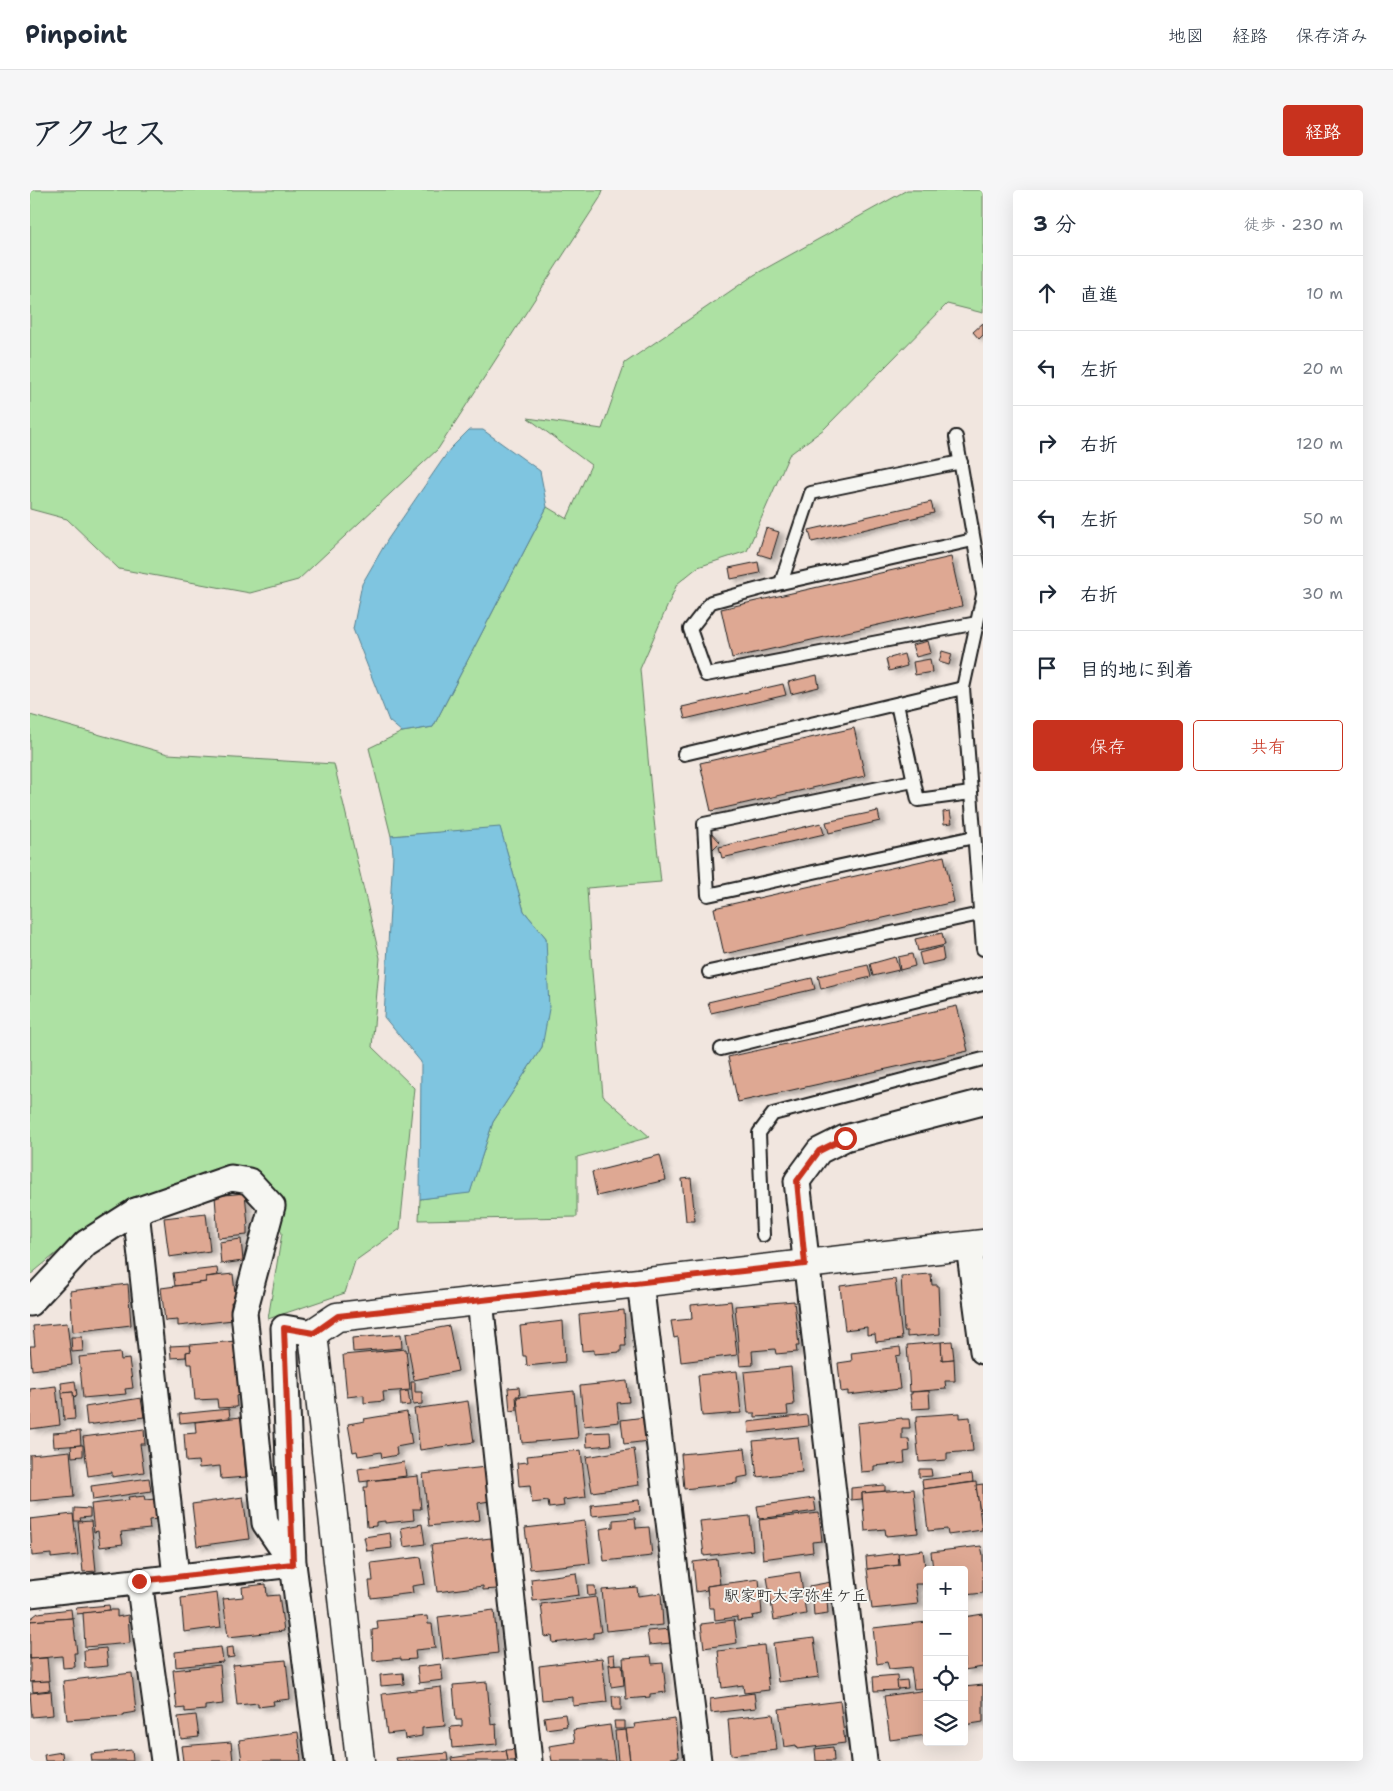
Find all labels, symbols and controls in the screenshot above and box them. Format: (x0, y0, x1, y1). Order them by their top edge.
text: Pinpoint (25, 19, 127, 51)
text: 地図 (1168, 24, 1204, 48)
text: 経路 (1232, 24, 1268, 48)
text: 保存済み (1296, 24, 1368, 48)
button: 経路 (1283, 105, 1363, 156)
text: アクセス (30, 109, 168, 156)
text: 3 分 (1033, 210, 1076, 238)
text: 徒歩 · 230 m (1244, 214, 1343, 235)
icon: ahead (1033, 279, 1061, 307)
text: 直進 (1080, 282, 1118, 307)
text: 10 m (1306, 283, 1343, 304)
icon: left (1033, 354, 1061, 382)
text: 左折 (1080, 357, 1118, 382)
text: 20 m (1302, 358, 1343, 379)
icon: right (1033, 429, 1061, 457)
text: 右折 (1080, 432, 1118, 457)
text: 120 m (1296, 433, 1343, 454)
icon: left (1033, 504, 1061, 532)
text: 左折 (1080, 507, 1118, 532)
text: 50 m (1303, 508, 1343, 529)
icon: right (1033, 579, 1061, 607)
text: 右折 (1080, 582, 1118, 607)
text: 30 m (1302, 583, 1343, 604)
icon: arrive (1033, 654, 1061, 682)
text: 目的地に到着 (1080, 657, 1194, 682)
button: 保存 (1033, 720, 1183, 771)
button: 共有 (1193, 720, 1343, 771)
route start (834, 1127, 857, 1150)
map controls (923, 1566, 968, 1746)
button: + (923, 1566, 968, 1611)
route end (128, 1570, 151, 1593)
district label: 駅家町大字弥生ケ丘 (724, 1585, 868, 1606)
button: − (923, 1611, 968, 1656)
button: locate (923, 1656, 968, 1701)
button: layers (923, 1701, 968, 1746)

